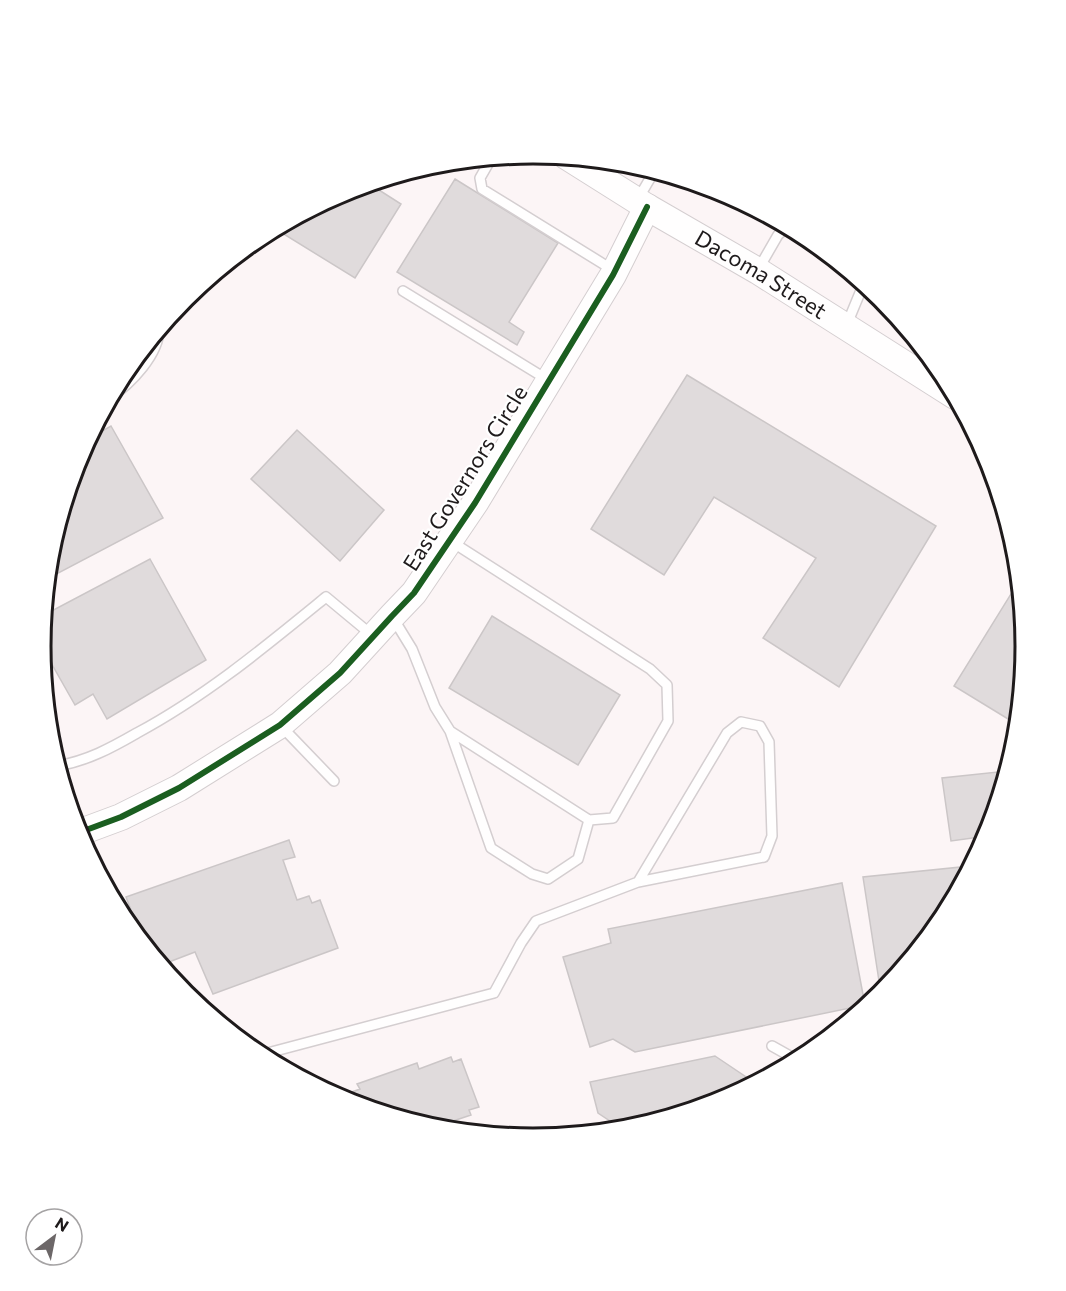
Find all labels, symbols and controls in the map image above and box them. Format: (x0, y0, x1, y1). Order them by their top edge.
street label: Dacoma Street (691, 224, 832, 324)
street label: East Governors Circle (397, 380, 533, 575)
north arrow (24, 1207, 84, 1267)
text: N (52, 1213, 72, 1235)

